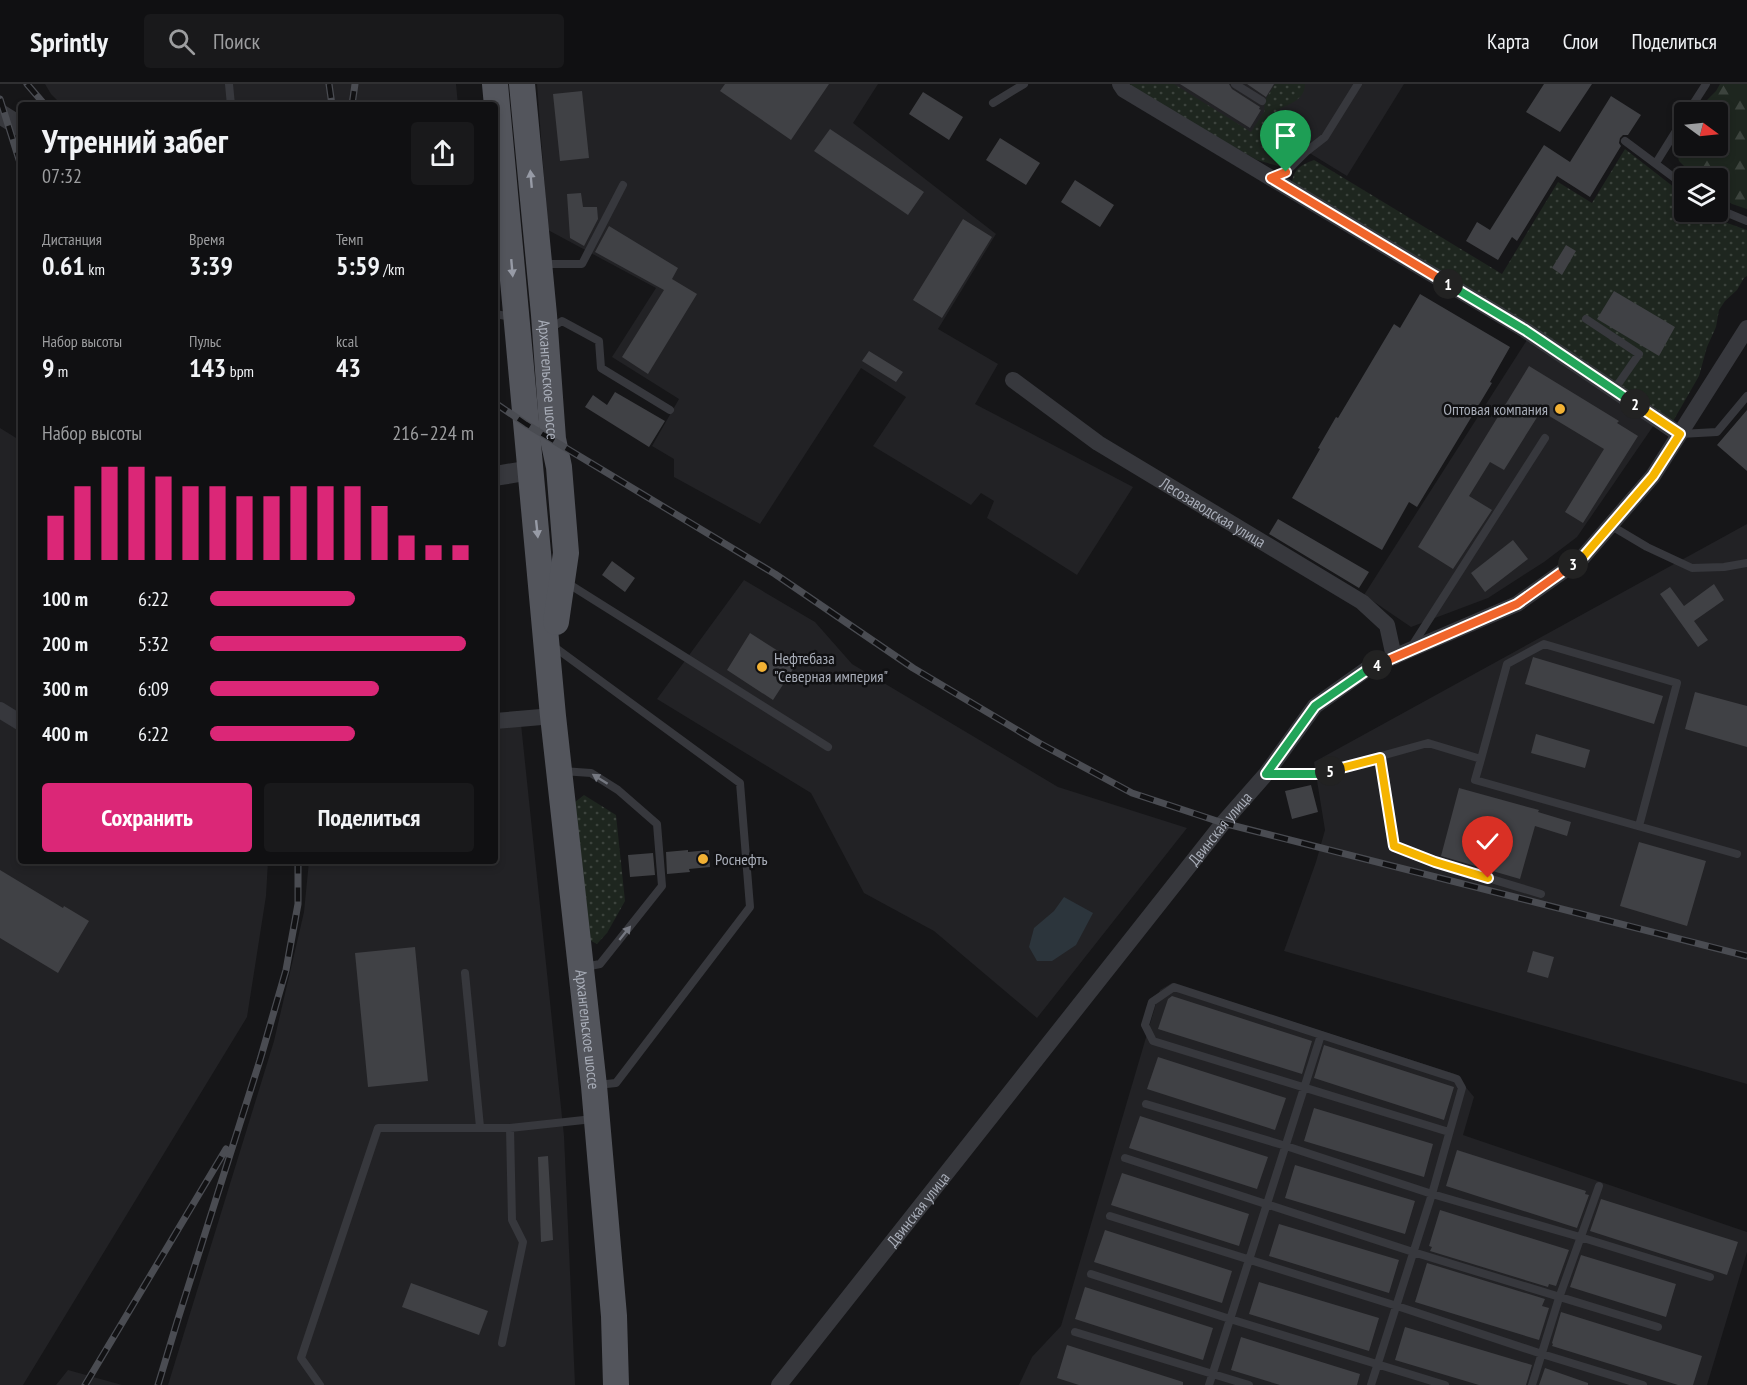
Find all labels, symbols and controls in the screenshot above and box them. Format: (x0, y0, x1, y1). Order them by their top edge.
search box (144, 14, 564, 68)
text: Sprintly (30, 23, 108, 60)
icon: search (165, 25, 198, 58)
text: Поиск (213, 27, 260, 55)
text: Карта (1487, 28, 1530, 55)
text: Слои (1563, 28, 1598, 55)
text: Поделиться (1631, 28, 1717, 55)
north arrow (1674, 102, 1728, 156)
map controls (1674, 102, 1728, 222)
pin (1260, 110, 1311, 172)
text: Утренний забег (42, 119, 228, 162)
icon: arrive (1269, 119, 1302, 152)
button: share (411, 122, 474, 185)
text: 07:32 (42, 163, 82, 189)
button: layers (1674, 168, 1728, 222)
one-way arrow (526, 170, 536, 189)
text: Дистанция (42, 229, 102, 249)
text: Время (189, 229, 225, 249)
text: Темп (336, 229, 363, 249)
text: 0.61 (42, 249, 85, 282)
text: 3:39 (189, 249, 233, 282)
text: 5:59 (336, 249, 380, 282)
one-way arrow (507, 258, 517, 277)
text: km (85, 259, 105, 279)
text: /km (380, 259, 405, 279)
pin: 1 (1433, 269, 1463, 299)
text: 1 (1444, 274, 1452, 294)
street label: Архангельское шоссе (534, 319, 563, 440)
text: Набор высоты (42, 331, 122, 351)
text: Пульс (189, 331, 221, 351)
text: kcal (336, 331, 358, 351)
text: 9 (42, 351, 54, 384)
text: 143 (189, 351, 226, 384)
text: 43 (336, 351, 361, 384)
text: m (54, 361, 68, 381)
text: bpm (226, 361, 254, 381)
pin: 2 (1620, 389, 1650, 419)
text: 2 (1631, 394, 1639, 414)
place label: Оптовая компания (1443, 399, 1548, 419)
marker: Оптовая компания (1553, 402, 1567, 416)
text: Набор высоты (42, 420, 142, 446)
text: 216–224 m (392, 420, 474, 446)
street label: Лесозаводская улица (1156, 472, 1270, 552)
one-way arrow (532, 519, 542, 538)
pin: 3 (1558, 549, 1588, 579)
text: 3 (1569, 554, 1577, 574)
text: 100 m (42, 586, 88, 612)
text: 6:22 (138, 586, 169, 612)
text: 200 m (42, 631, 88, 657)
text: 5:32 (138, 631, 169, 657)
place label: Нефтебаза "Северная империя" (774, 648, 888, 686)
pin: 4 (1362, 650, 1392, 680)
text: 4 (1373, 655, 1381, 675)
marker: Нефтебаза "Северная империя" (755, 660, 769, 674)
text: 300 m (42, 676, 88, 702)
text: 6:09 (138, 676, 169, 702)
text: 400 m (42, 721, 88, 747)
text: 6:22 (138, 721, 169, 747)
pin: 5 (1315, 756, 1345, 786)
text: 5 (1326, 761, 1334, 781)
one-way arrow (592, 774, 609, 785)
button: Сохранить (42, 783, 252, 852)
button: Поделиться (264, 783, 474, 852)
street label: Двинская улица (1183, 787, 1256, 869)
pin (1462, 816, 1513, 878)
icon: check (1471, 825, 1504, 858)
place label: Роснефть (715, 849, 768, 869)
marker: Роснефть (696, 852, 710, 866)
one-way arrow (618, 925, 631, 941)
street label: Архангельское шоссе (571, 969, 604, 1090)
street label: Двинская улица (882, 1168, 954, 1251)

